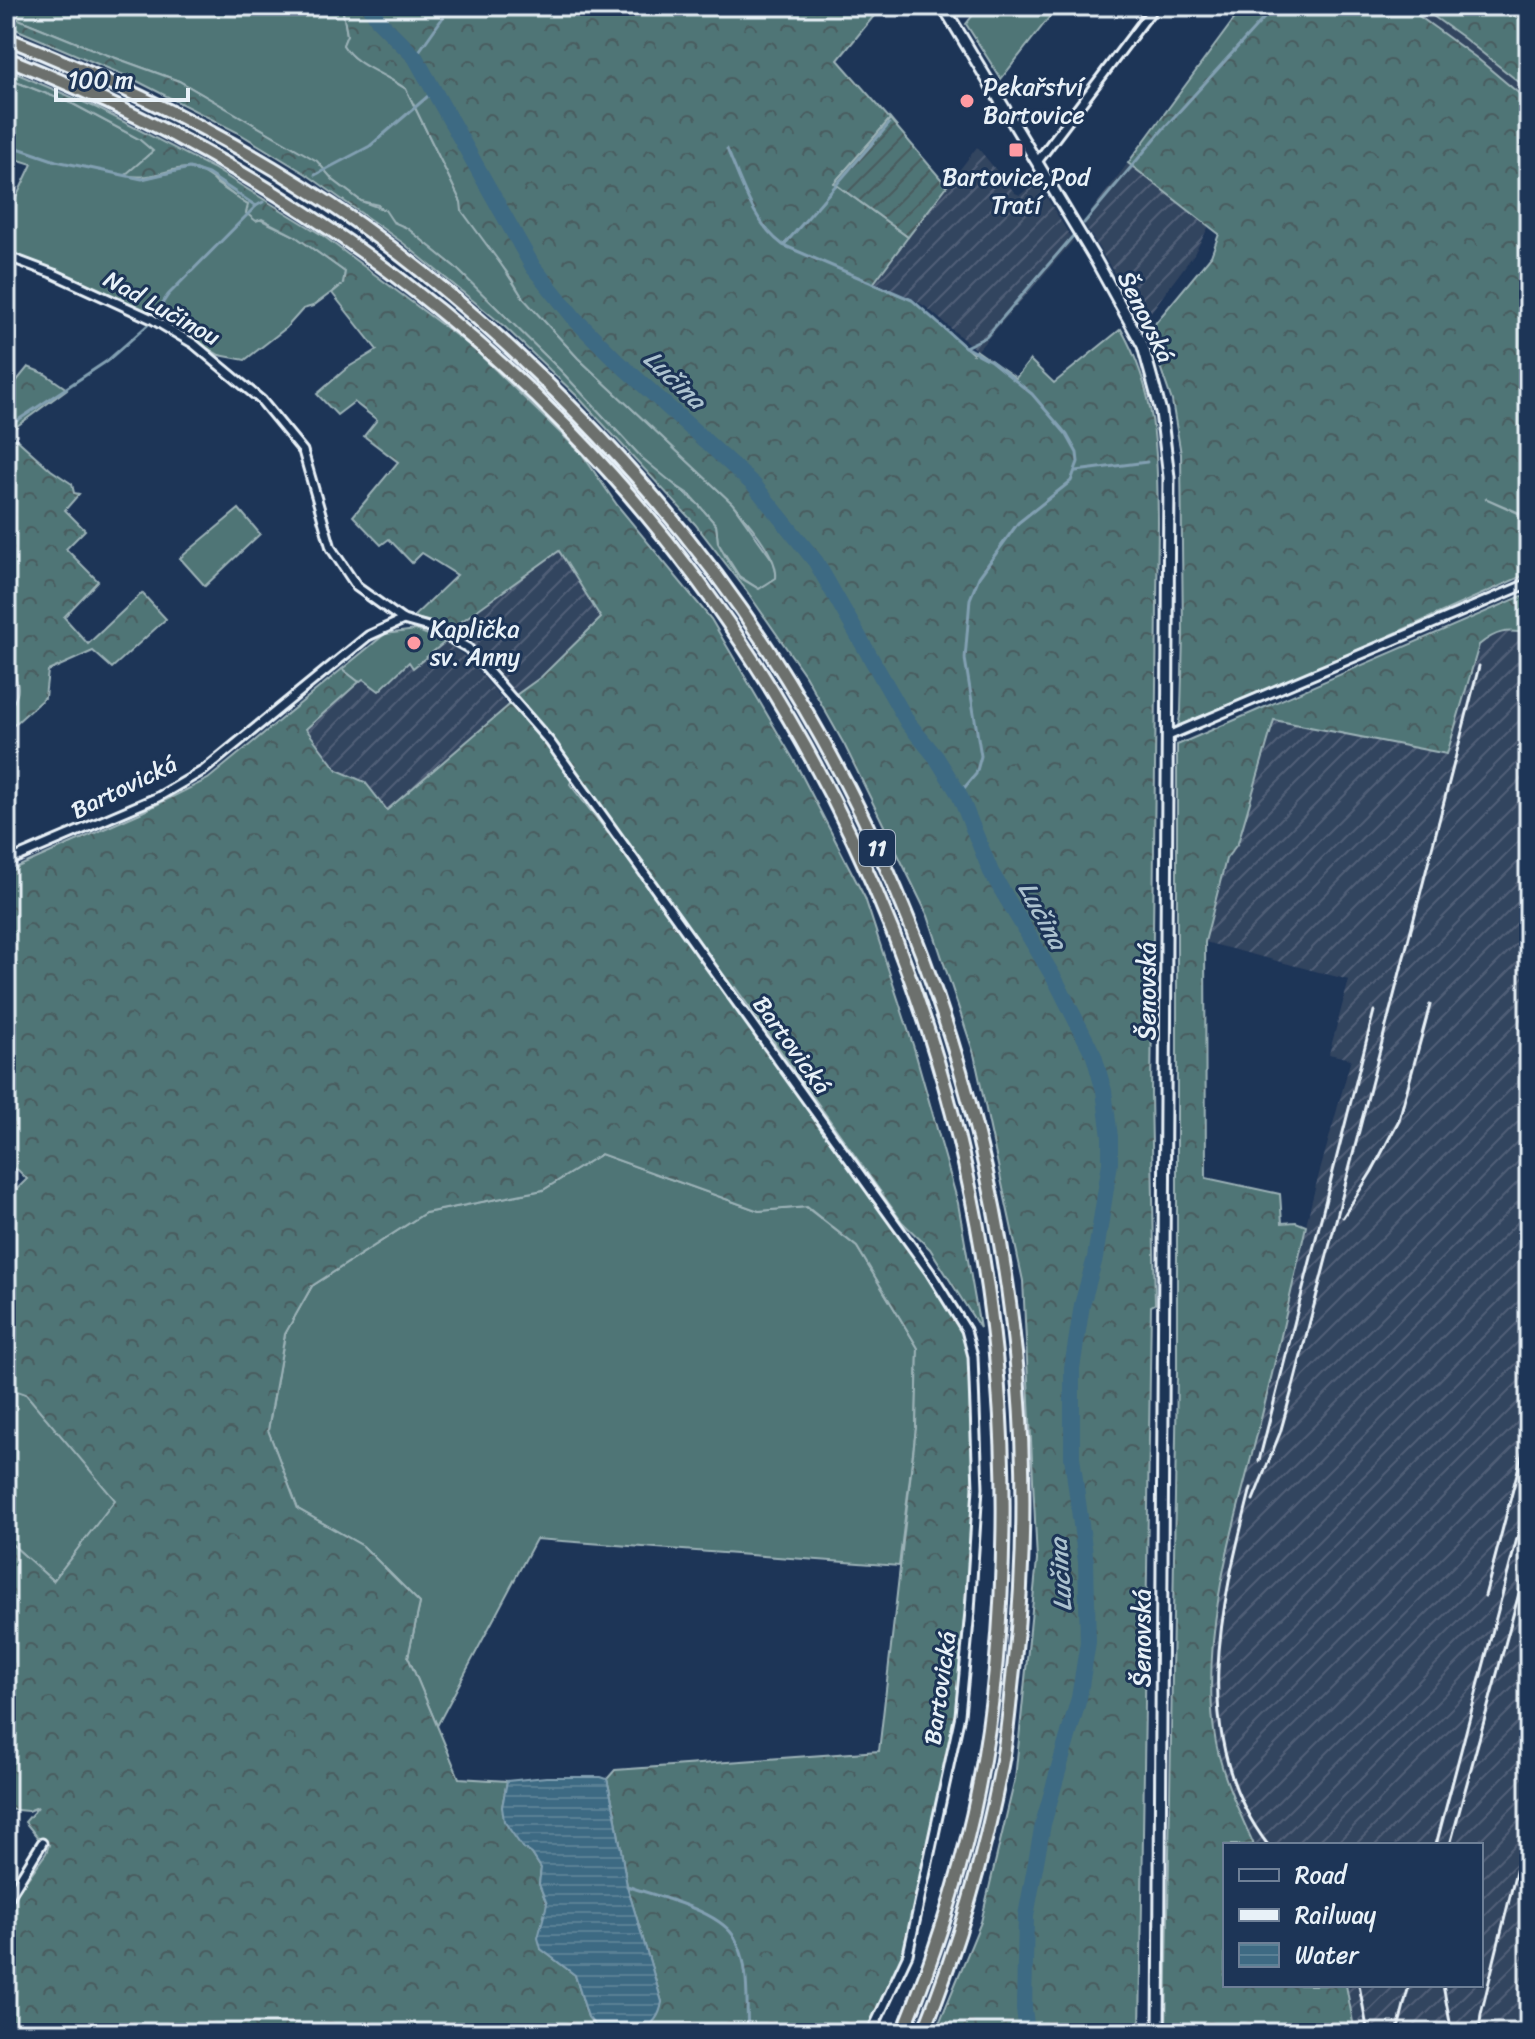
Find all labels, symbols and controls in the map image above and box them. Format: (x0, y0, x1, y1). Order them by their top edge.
scale bar (56, 52, 188, 102)
text: 100 m (68, 59, 133, 101)
place label: Pekařství Bartovice (983, 66, 1086, 136)
marker: Pekařství Bartovice (958, 92, 976, 110)
marker: Bartovice,Pod Tratí (1007, 141, 1025, 159)
place label: Bartovice,Pod Tratí (942, 156, 1091, 226)
street label: Nad Lučinou (96, 259, 228, 357)
street label: Šenovská (1106, 264, 1186, 370)
water label: Lučina (633, 337, 720, 423)
place label: Kaplička sv. Anny (429, 608, 520, 678)
marker: Kaplička sv. Anny (405, 634, 423, 652)
street label: Bartovická (63, 743, 185, 831)
road number: 11 (859, 830, 895, 866)
water label: Lučina (1005, 872, 1082, 961)
street label: Šenovská (1126, 942, 1168, 1040)
street label: Bartovická (741, 986, 843, 1104)
water label: Lučina (1034, 1534, 1085, 1613)
street label: Šenovská (1121, 1589, 1163, 1687)
street label: Bartovická (911, 1629, 969, 1747)
legend (1223, 1843, 1483, 1987)
text: Road (1295, 1854, 1349, 1896)
text: Railway (1295, 1894, 1377, 1936)
text: Water (1295, 1934, 1360, 1976)

